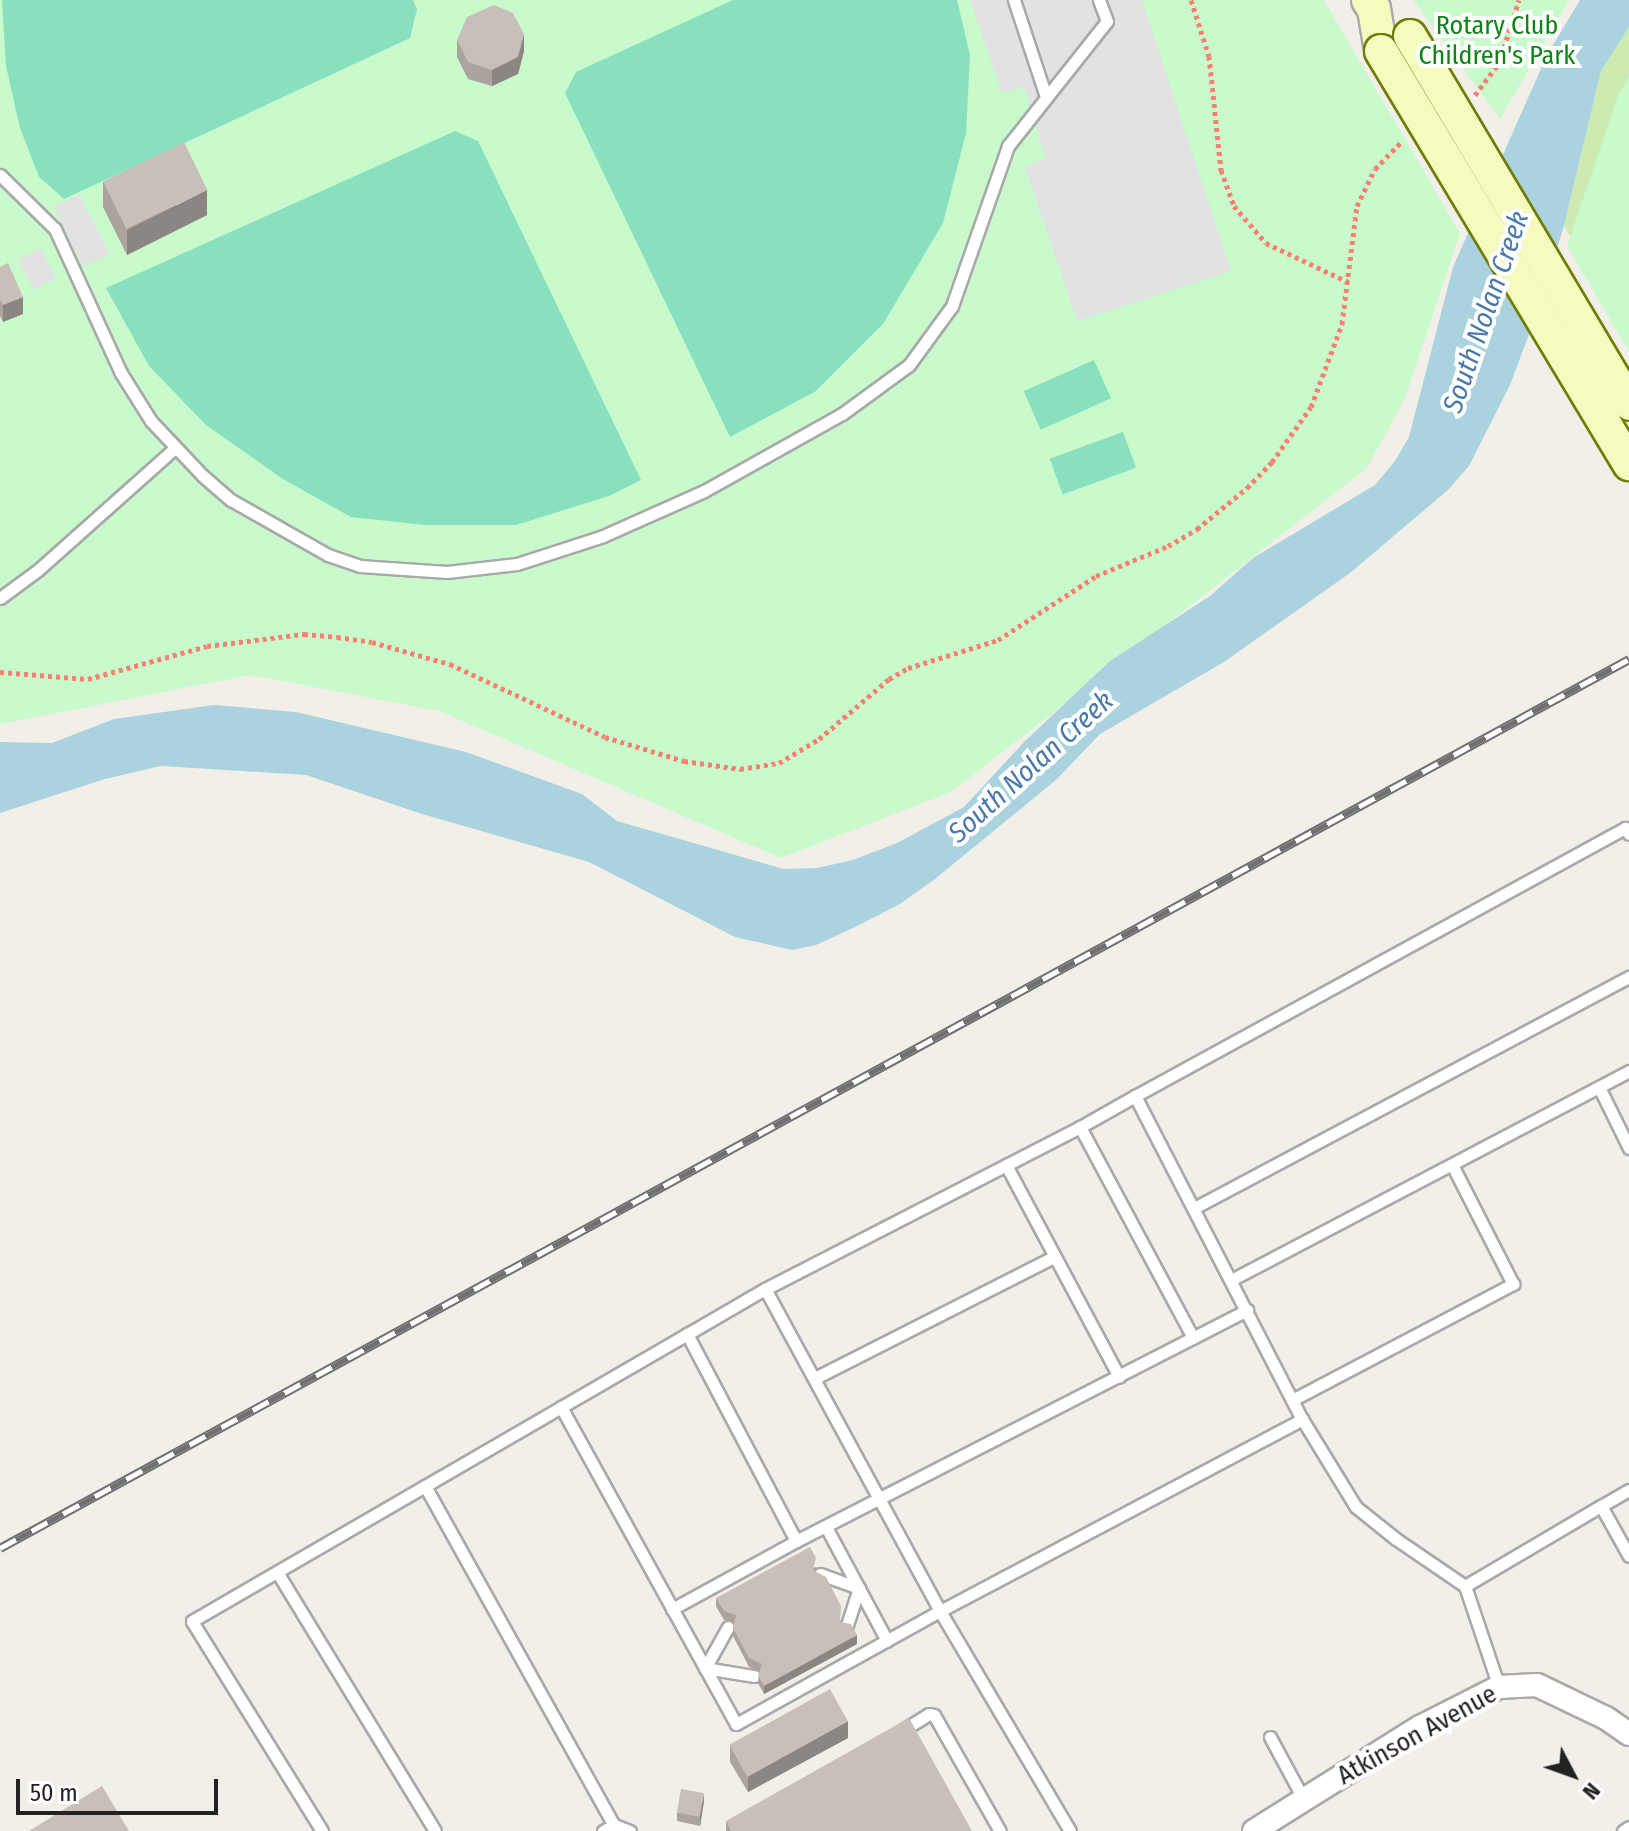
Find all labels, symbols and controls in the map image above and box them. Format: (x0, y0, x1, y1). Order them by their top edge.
park label: Rotary Club Children's Park (1419, 10, 1575, 72)
water label: South Nolan Creek (1436, 207, 1536, 417)
water label: South Nolan Creek (942, 684, 1120, 850)
street label: Atkinson Avenue (1332, 1678, 1502, 1792)
north arrow (1533, 1735, 1613, 1815)
scale bar (20, 1763, 222, 1813)
text: N (1577, 1777, 1606, 1805)
text: 50 m (30, 1779, 78, 1807)

